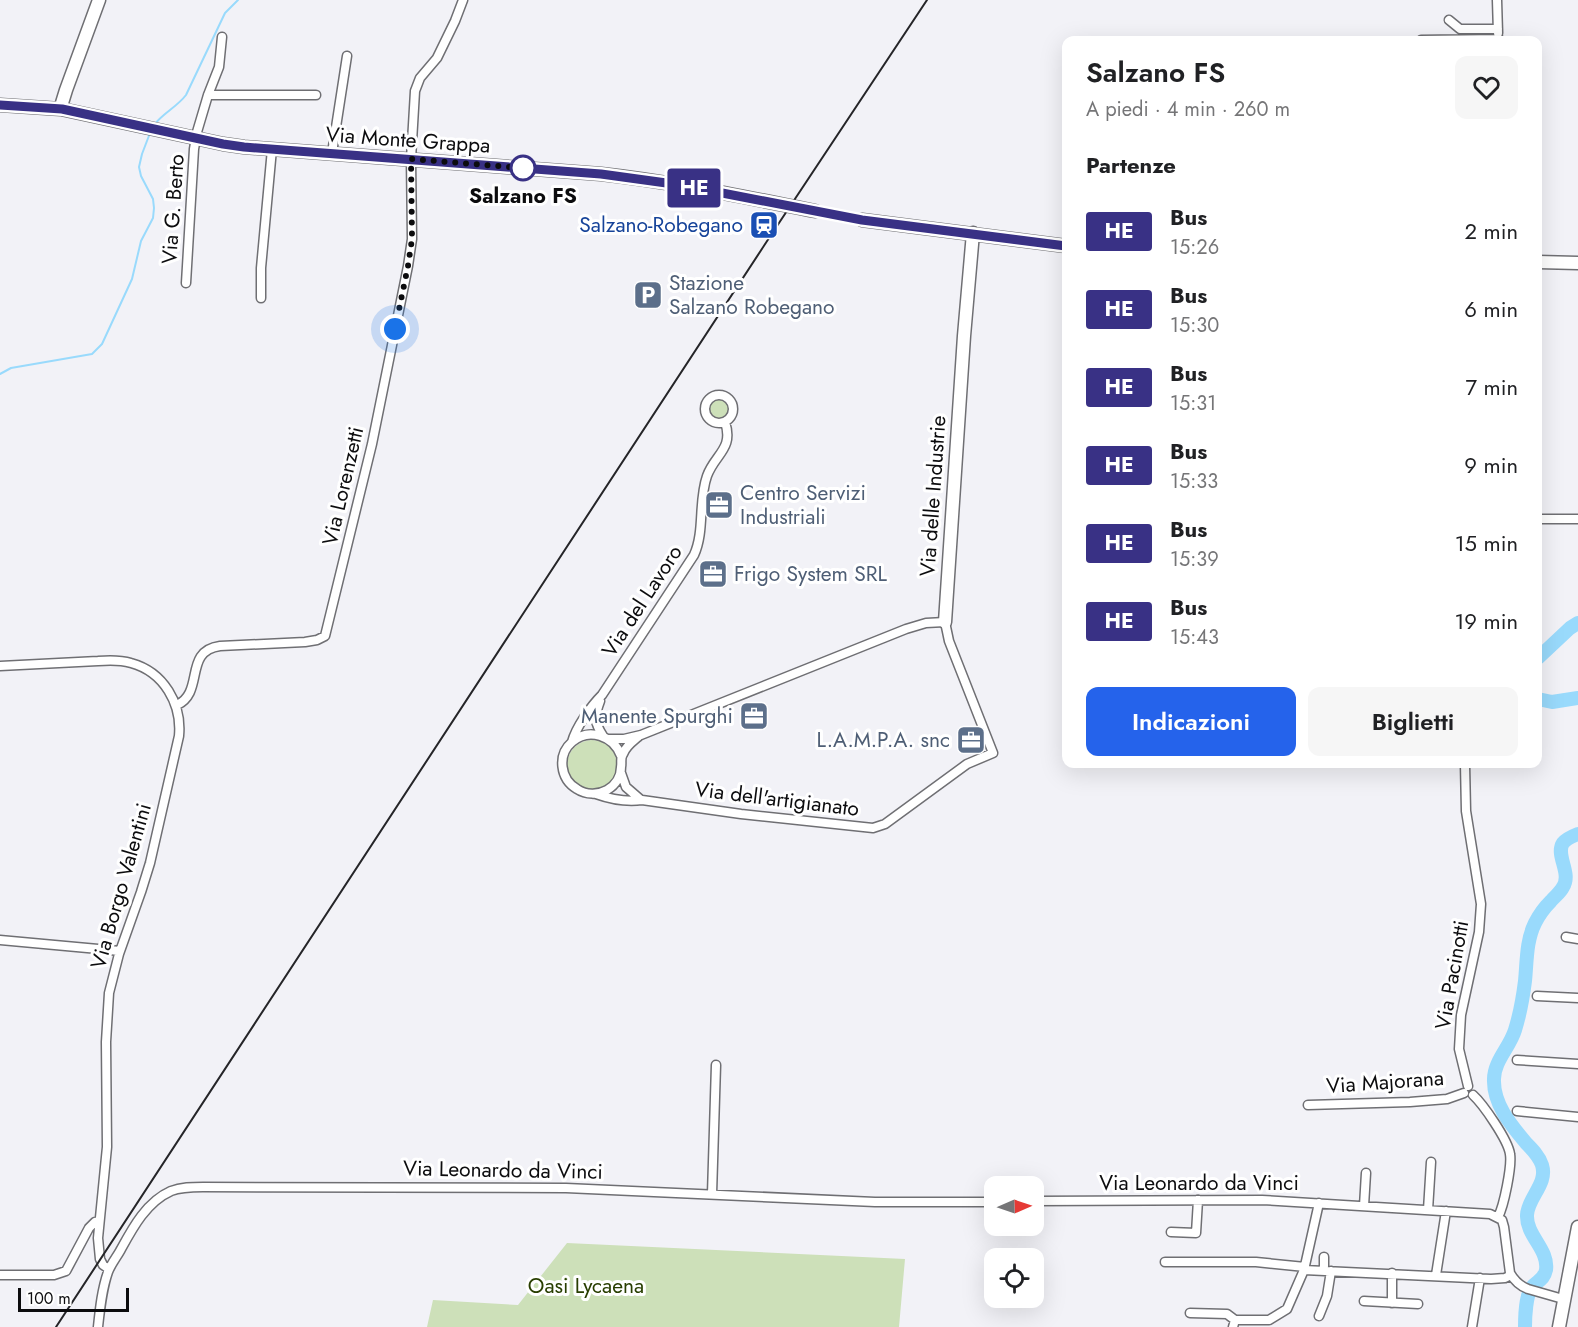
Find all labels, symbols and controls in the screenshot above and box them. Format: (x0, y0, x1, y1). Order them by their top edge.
text: Salzano FS (1086, 52, 1225, 93)
button: heart (1455, 56, 1518, 119)
text: A piedi · 4 min · 260 m (1086, 95, 1290, 124)
street label: Via Monte Grappa (325, 119, 491, 161)
text: Partenze (1086, 149, 1176, 181)
street label: Via G. Berto (154, 153, 192, 265)
marker: Salzano FS (510, 155, 536, 181)
line badge: HE (667, 168, 721, 207)
text: HE (679, 173, 709, 203)
place label: Salzano FS (469, 181, 577, 211)
text: Bus (1170, 201, 1207, 233)
station icon: Salzano-Robegano (748, 209, 780, 241)
place label: Salzano-Robegano (579, 210, 743, 240)
text: 2 min (1464, 215, 1518, 247)
text: HE (1104, 216, 1134, 246)
text: 15:26 (1170, 233, 1219, 262)
place label: Stazione Salzano Robegano (669, 268, 835, 322)
parking icon: Stazione Salzano Robegano (632, 279, 664, 311)
text: Bus (1170, 279, 1207, 311)
text: 6 min (1464, 293, 1518, 325)
text: HE (1104, 294, 1134, 324)
text: 15:30 (1170, 311, 1219, 340)
your location (380, 314, 410, 344)
text: Bus (1170, 357, 1207, 389)
text: 7 min (1465, 371, 1518, 403)
text: HE (1104, 372, 1134, 402)
text: 15:31 (1170, 389, 1216, 418)
street label: Via delle Industrie (912, 414, 954, 578)
street label: Via Lorenzetti (315, 424, 371, 548)
text: Bus (1170, 435, 1207, 467)
text: 9 min (1464, 449, 1518, 481)
text: HE (1104, 450, 1134, 480)
text: 15:33 (1170, 467, 1218, 496)
place label: Centro Servizi Industriali (740, 478, 866, 532)
office icon: Centro Servizi Industriali (703, 489, 735, 521)
text: Bus (1170, 513, 1207, 545)
text: 15 min (1455, 527, 1518, 559)
text: HE (1104, 528, 1134, 558)
street label: Via del Lavoro (595, 539, 689, 663)
text: 15:39 (1170, 545, 1219, 574)
office icon: Frigo System SRL (697, 558, 729, 590)
place label: Frigo System SRL (734, 559, 887, 589)
text: Bus (1170, 591, 1207, 623)
text: 19 min (1454, 605, 1518, 637)
text: HE (1104, 606, 1134, 636)
text: 15:43 (1170, 623, 1219, 652)
button: Indicazioni (1086, 687, 1296, 756)
button: Biglietti (1308, 687, 1518, 756)
office icon: Manente Spurghi (738, 700, 770, 732)
place label: Manente Spurghi (581, 701, 733, 731)
office icon: L.A.M.P.A. snc (955, 724, 987, 756)
place label: L.A.M.P.A. snc (817, 725, 950, 755)
street label: Via dell'artigianato (693, 774, 861, 824)
street label: Via Borgo Valentini (83, 800, 159, 972)
street label: Via Pacinotti (1428, 918, 1476, 1032)
street label: Via Majorana (1325, 1063, 1445, 1101)
street label: Via Leonardo da Vinci (403, 1153, 603, 1187)
street label: Via Leonardo da Vinci (1099, 1168, 1299, 1198)
north arrow (984, 1176, 1044, 1236)
map controls (984, 1176, 1044, 1308)
button: locate (984, 1248, 1044, 1308)
park label: Oasi Lycaena (528, 1271, 644, 1301)
scale bar (18, 1285, 129, 1312)
text: 100 m (27, 1287, 71, 1310)

